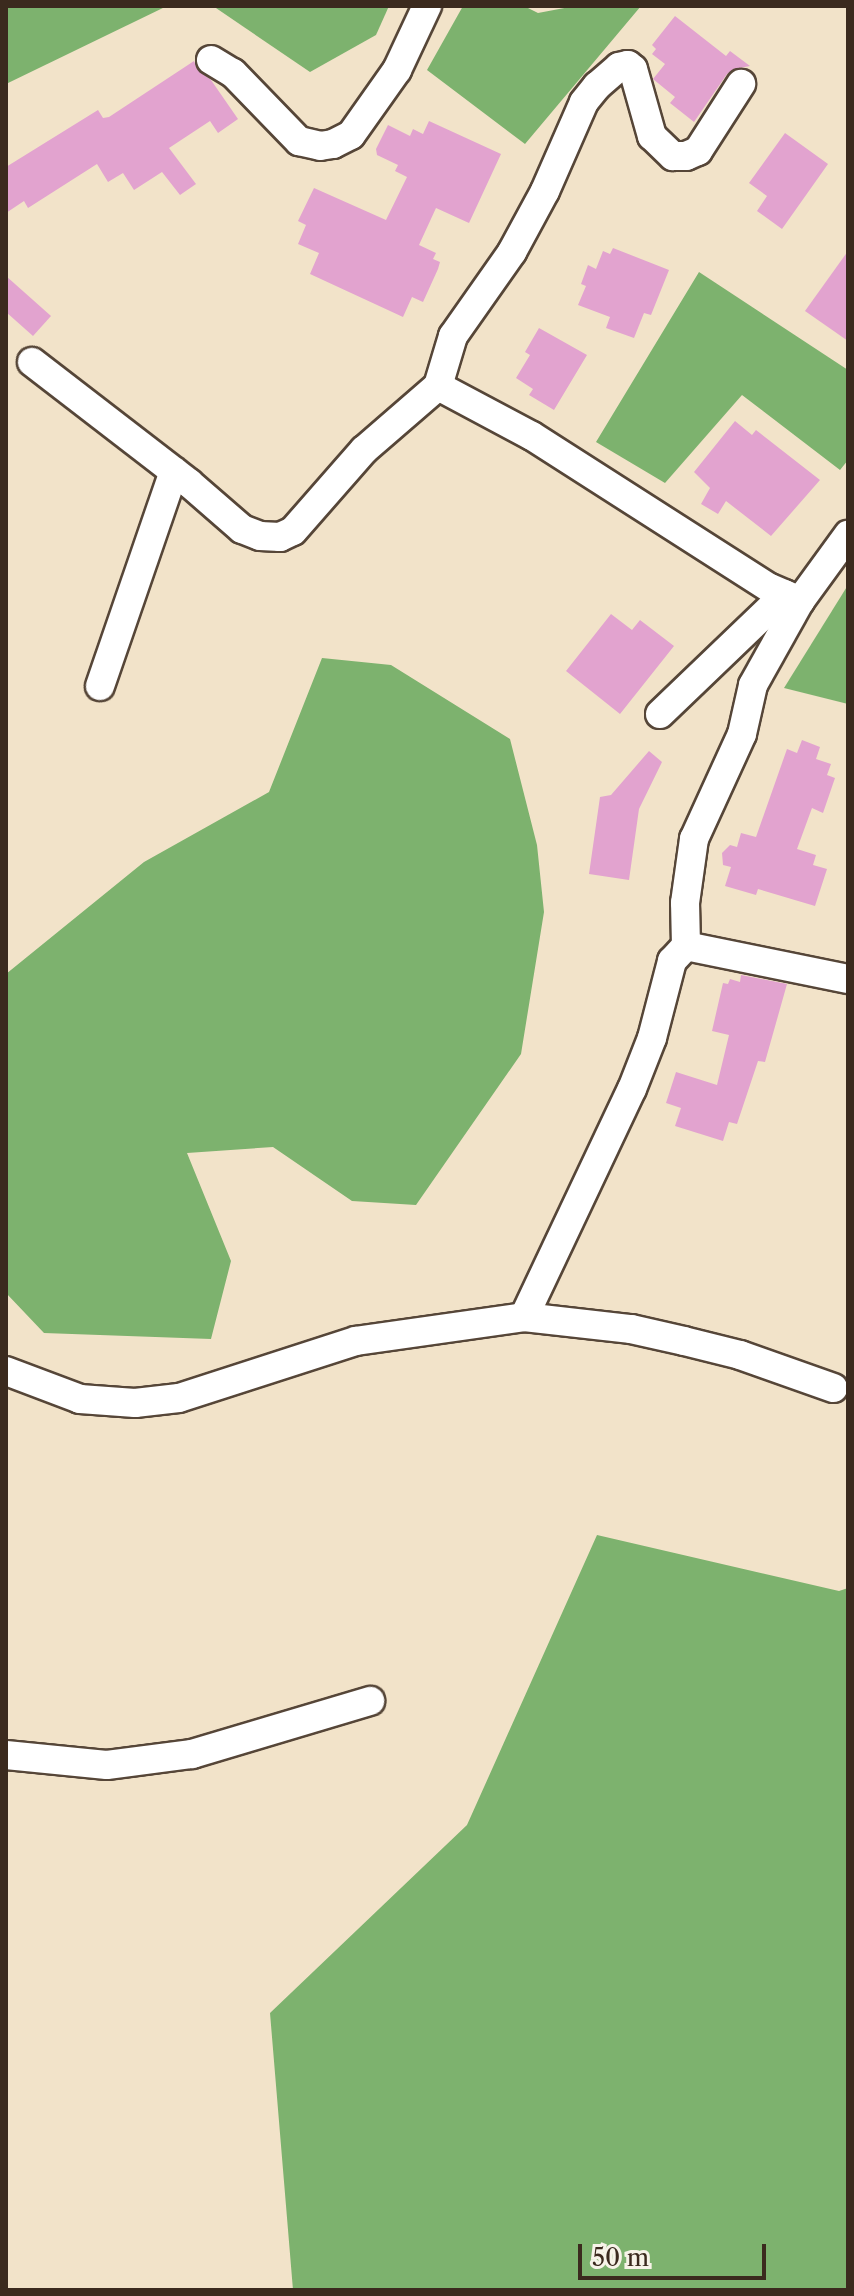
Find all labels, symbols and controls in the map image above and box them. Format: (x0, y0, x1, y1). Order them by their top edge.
scale bar (582, 2228, 770, 2278)
text: 50 m (592, 2243, 649, 2272)

